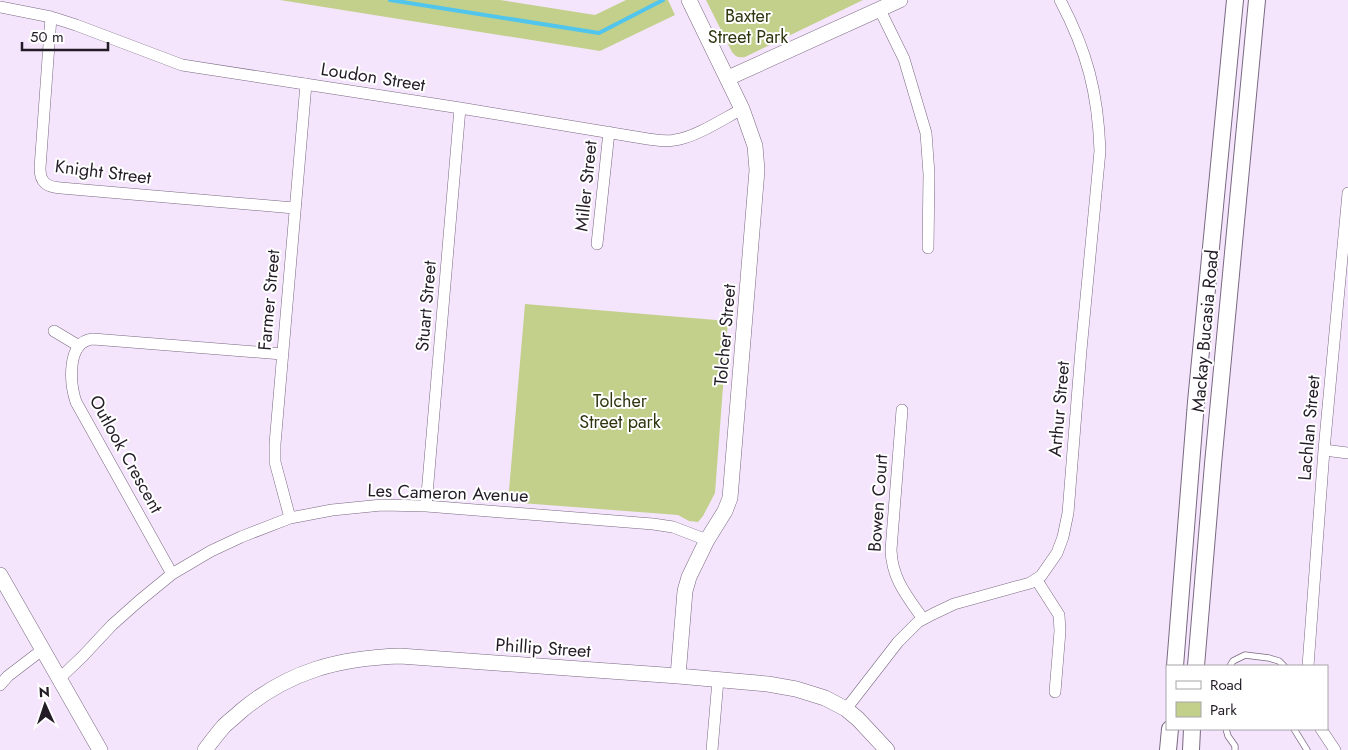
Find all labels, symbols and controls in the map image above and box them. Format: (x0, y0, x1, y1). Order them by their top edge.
park label: Baxter Street Park (708, 3, 788, 50)
scale bar (22, 20, 109, 52)
text: 50 m (30, 26, 64, 48)
street label: Loudon Street (319, 56, 428, 98)
street label: Miller Street (568, 139, 604, 233)
street label: Knight Street (53, 153, 153, 191)
street label: Farmer Street (252, 248, 286, 352)
street label: Mackay Bucasia Road (1185, 249, 1225, 413)
street label: Stuart Street (409, 259, 443, 353)
street label: Tolcher Street (708, 282, 742, 387)
street label: Arthur Street (1042, 359, 1076, 458)
street label: Lachlan Street (1291, 374, 1327, 482)
park label: Tolcher Street park (579, 388, 661, 435)
street label: Outlook Crescent (83, 390, 170, 518)
street label: Bowen Court (862, 453, 894, 553)
street label: Les Cameron Avenue (367, 477, 529, 509)
street label: Phillip Street (494, 632, 592, 664)
legend (1166, 665, 1328, 730)
text: Road (1210, 674, 1242, 696)
north arrow (20, 680, 70, 730)
text: N (38, 682, 50, 702)
text: Park (1210, 699, 1237, 721)

